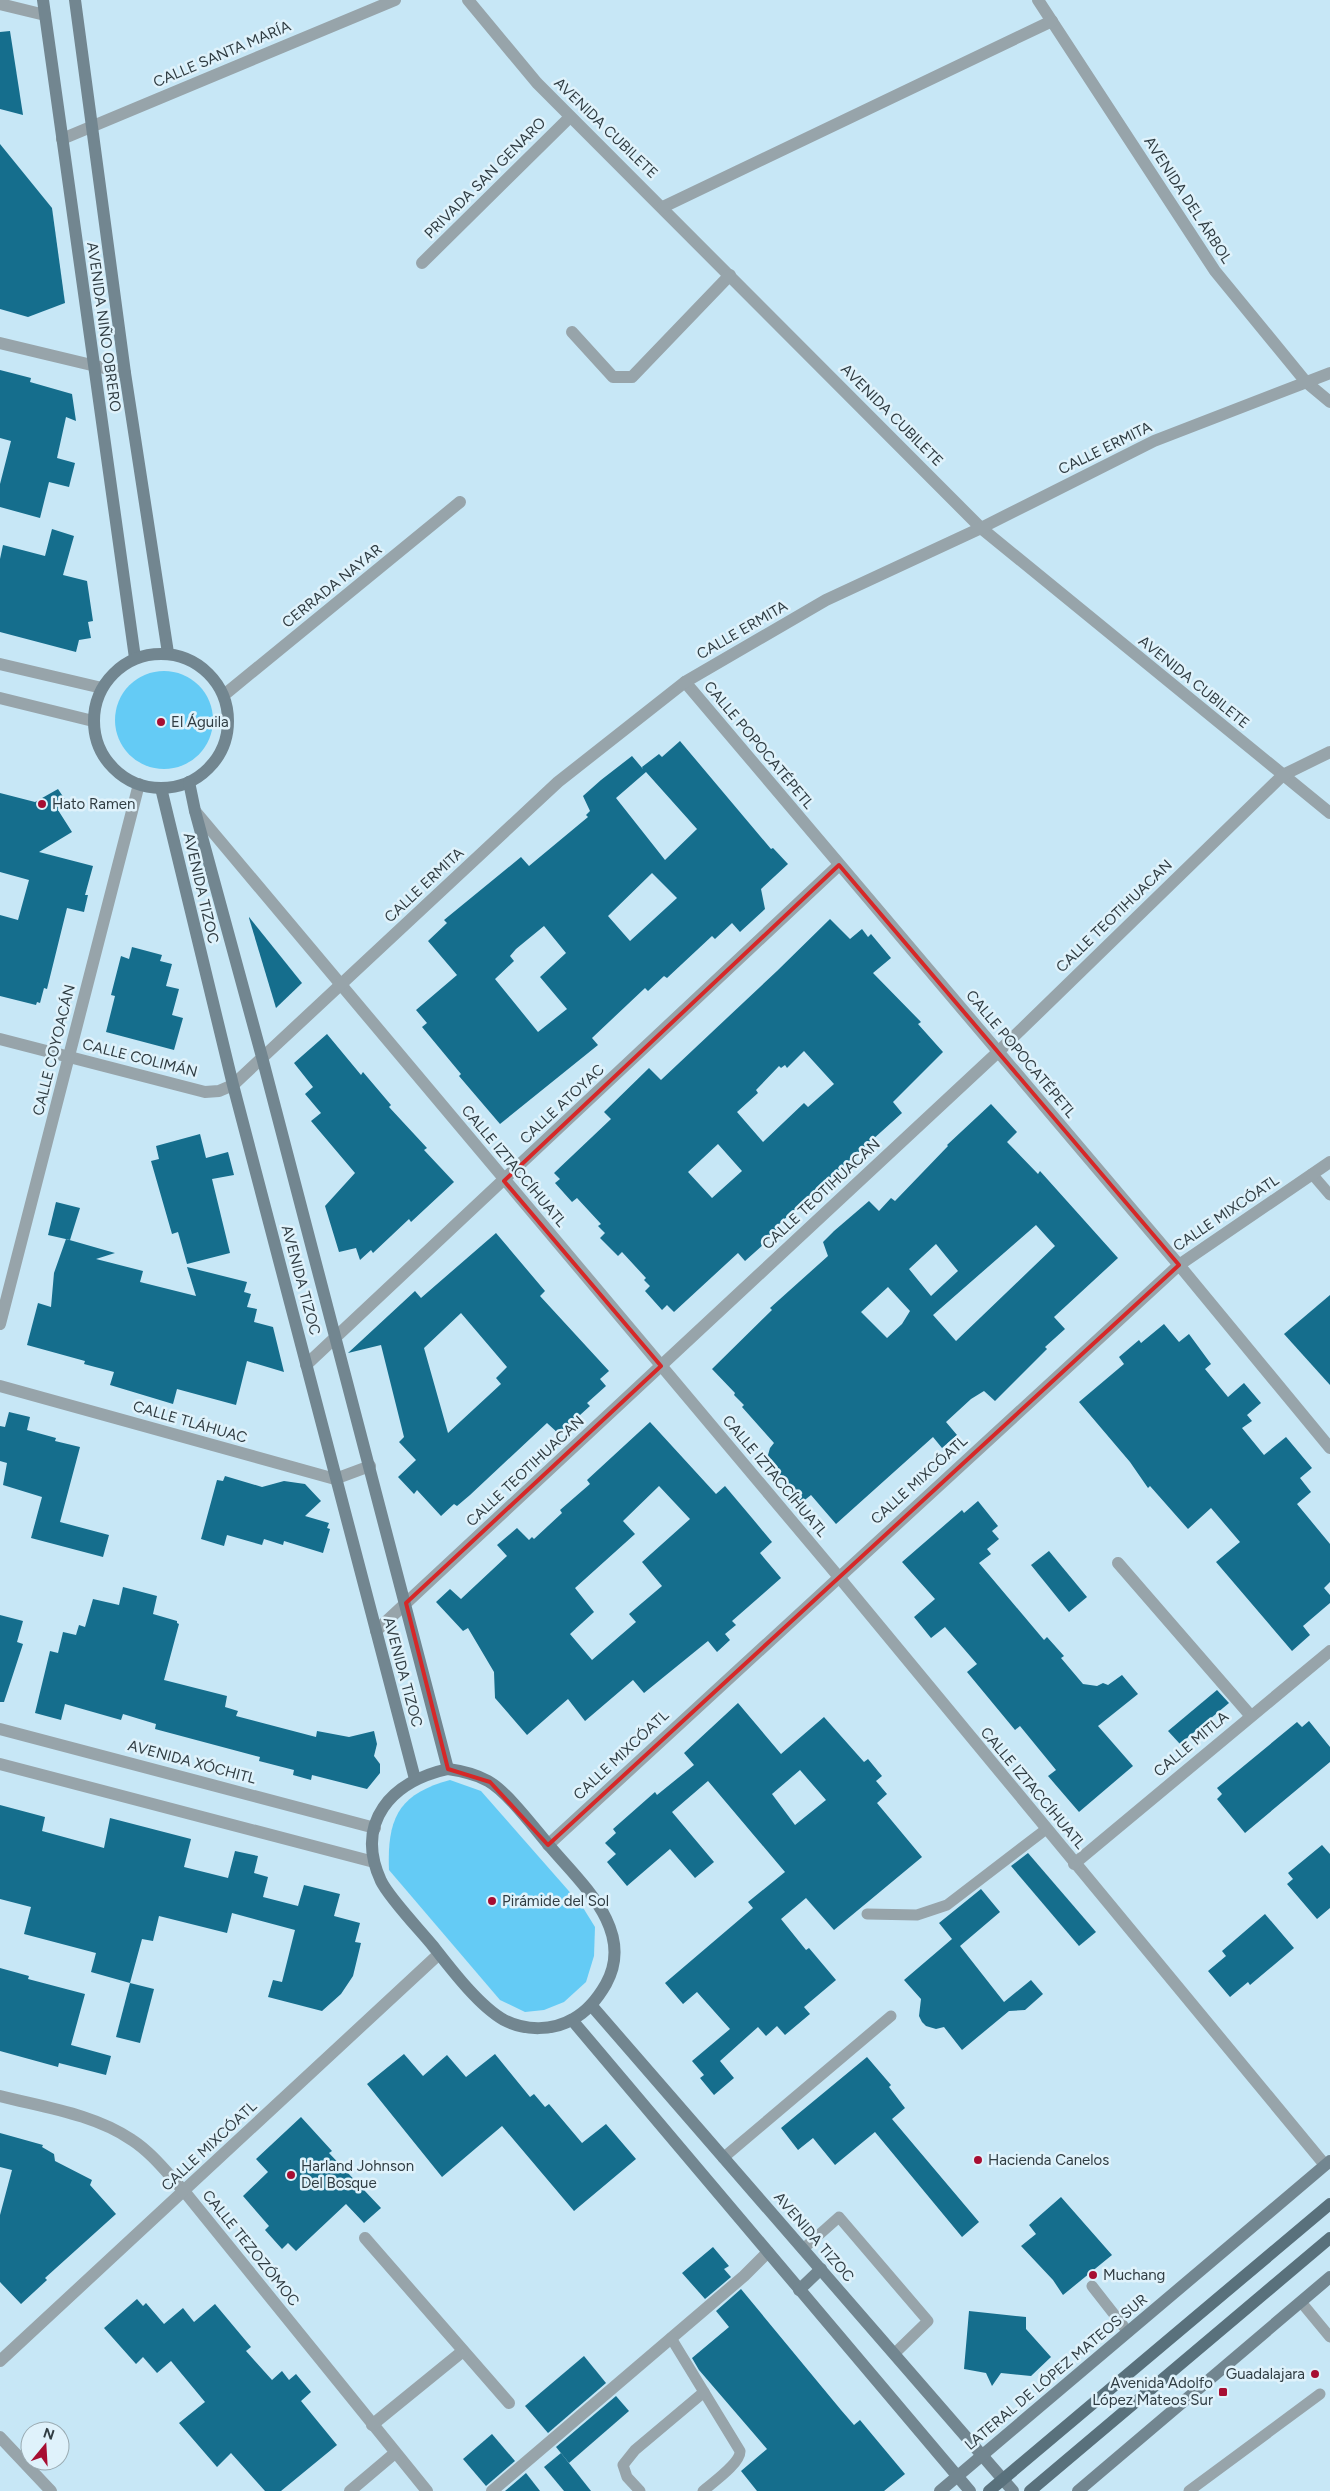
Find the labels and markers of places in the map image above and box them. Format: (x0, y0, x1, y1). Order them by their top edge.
place label: El Águila (171, 713, 229, 731)
marker: El Águila (155, 716, 167, 728)
place label: Hato Ramen (52, 795, 135, 813)
marker: Hato Ramen (36, 798, 48, 810)
place label: Pirámide del Sol (502, 1892, 609, 1910)
marker: Pirámide del Sol (486, 1895, 498, 1907)
place label: Hacienda Canelos (988, 2151, 1109, 2169)
marker: Hacienda Canelos (972, 2154, 984, 2166)
place label: Harland Johnson Del Bosque (301, 2157, 414, 2192)
marker: Harland Johnson Del Bosque (285, 2169, 297, 2181)
place label: Muchang (1103, 2266, 1165, 2284)
marker: Muchang (1087, 2269, 1099, 2281)
place label: Guadalajara (1226, 2365, 1305, 2383)
marker: Guadalajara (1309, 2368, 1321, 2380)
place label: Avenida Adolfo López Mateos Sur (1092, 2374, 1213, 2409)
marker: Avenida Adolfo López Mateos Sur (1217, 2386, 1229, 2398)

